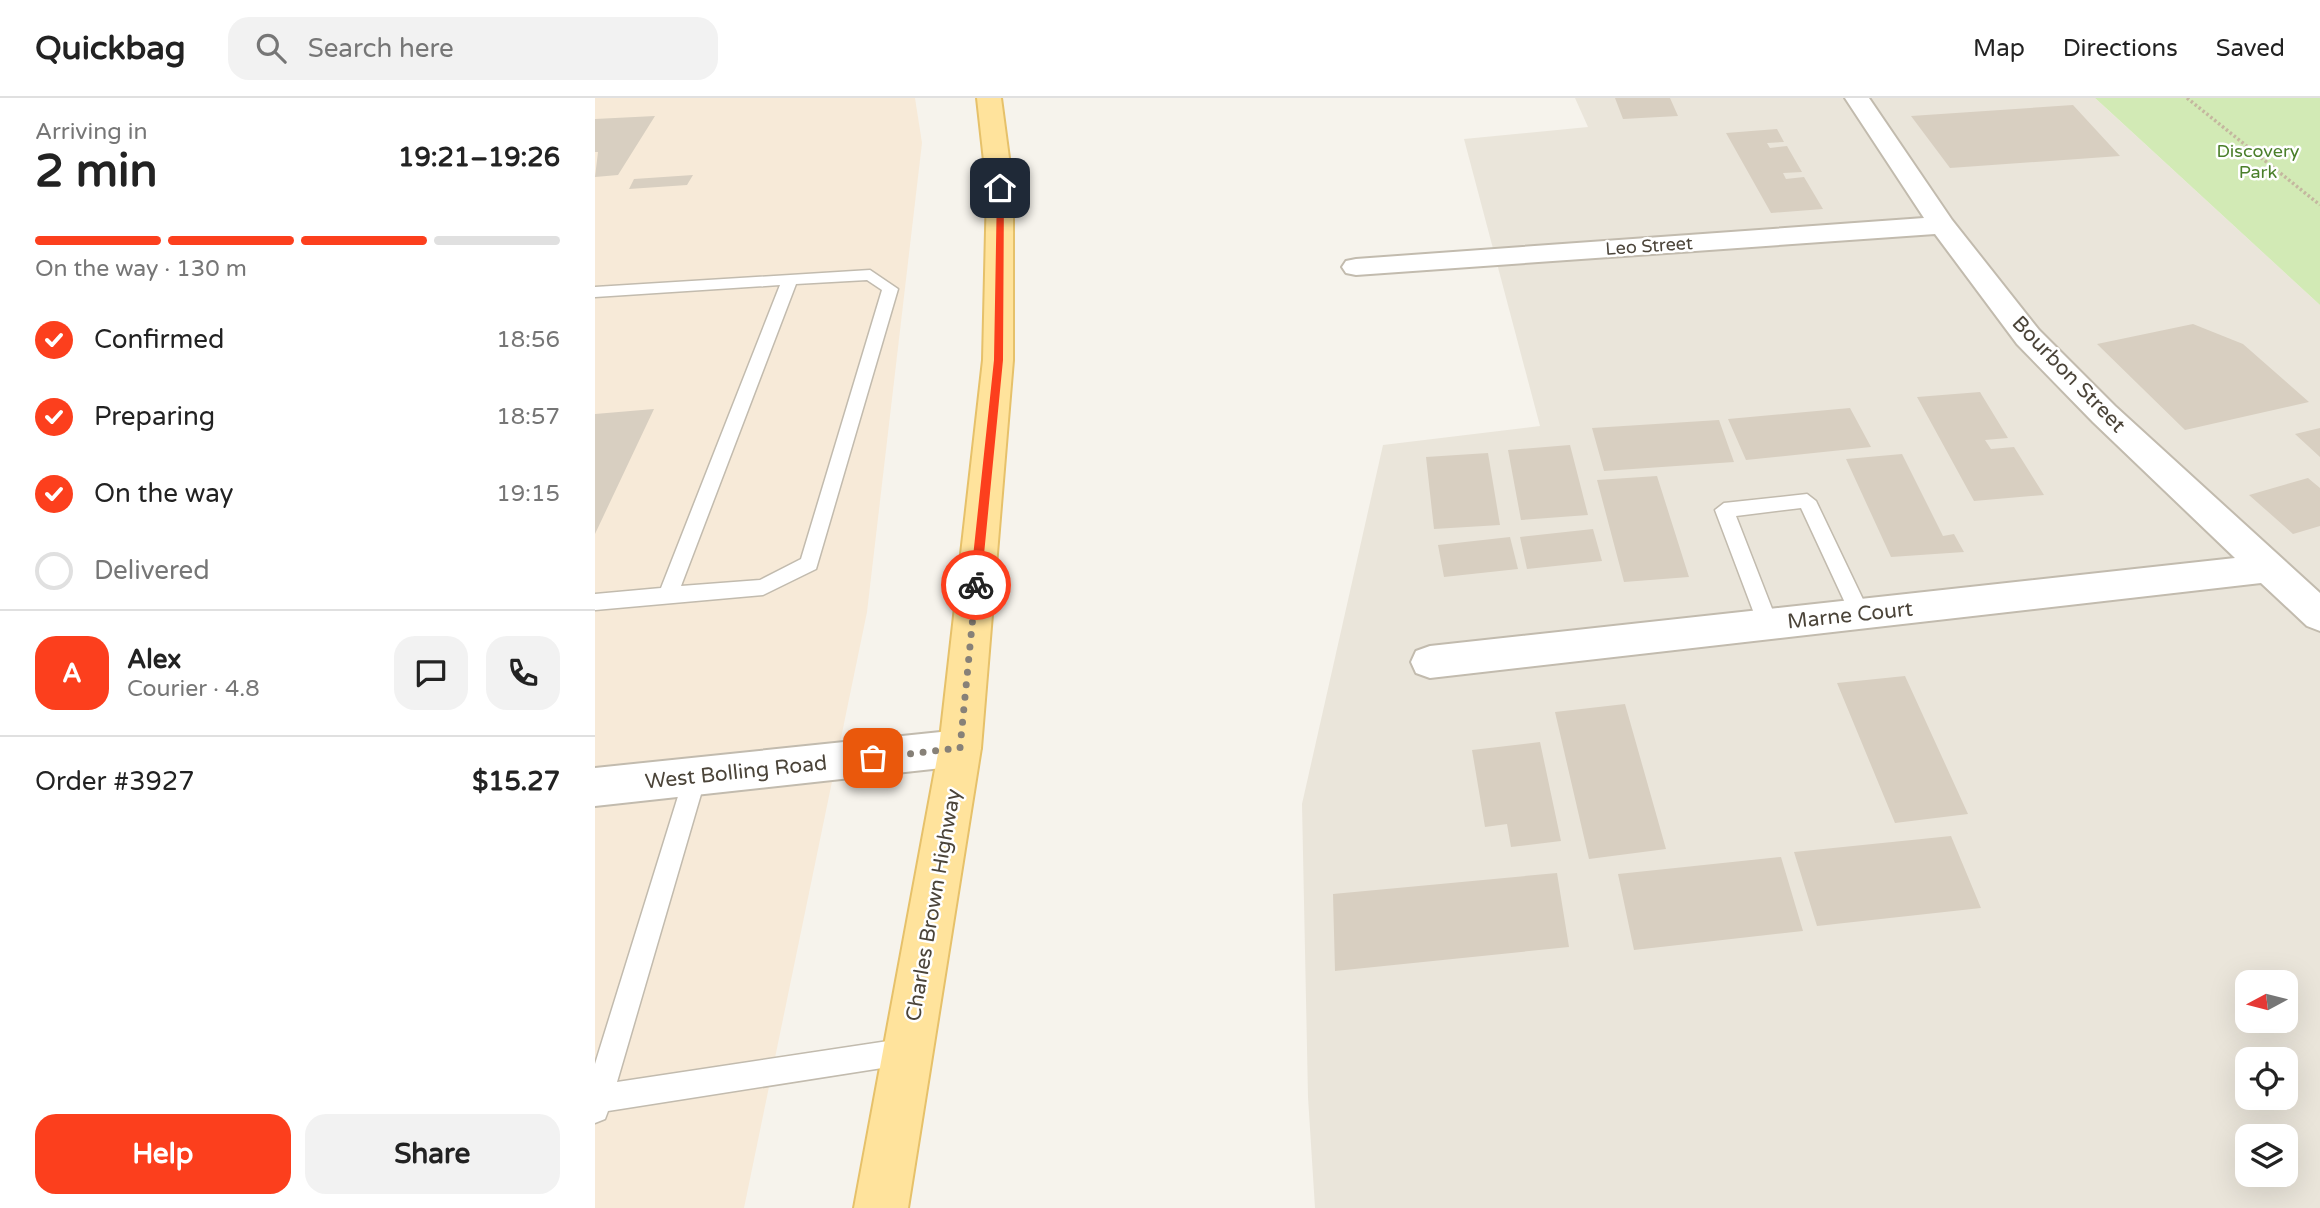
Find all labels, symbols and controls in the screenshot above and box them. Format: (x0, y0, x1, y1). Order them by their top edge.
search box (228, 17, 718, 80)
text: Quickbag (35, 29, 186, 68)
icon: search (252, 29, 290, 67)
text: Search here (308, 33, 454, 64)
text: Map (1973, 34, 2025, 63)
text: Directions (2063, 34, 2178, 63)
text: Saved (2216, 34, 2285, 63)
text: Arriving in (35, 118, 148, 146)
park label: Discovery Park (2217, 140, 2300, 183)
text: 19:21–19:26 (398, 142, 560, 173)
text: 2 min (35, 144, 158, 199)
pin (970, 158, 1030, 218)
icon: home (981, 169, 1019, 207)
street label: Leo Street (1605, 232, 1694, 260)
text: On the way · 130 m (35, 255, 247, 283)
street label: Bourbon Street (2007, 311, 2131, 438)
icon: check (35, 321, 73, 359)
text: Confirmed (94, 324, 224, 355)
text: 18:56 (496, 326, 560, 354)
icon: check (35, 398, 73, 436)
text: Preparing (94, 401, 215, 432)
text: 18:57 (496, 403, 560, 431)
icon: check (35, 475, 73, 513)
text: On the way (94, 478, 234, 509)
text: 19:15 (496, 480, 560, 508)
courier (941, 550, 1011, 620)
text: Delivered (94, 555, 210, 586)
icon: bike (957, 566, 995, 604)
street label: Marne Court (1786, 596, 1914, 635)
button: chat (394, 636, 468, 710)
button: phone (486, 636, 560, 710)
text: Alex (127, 644, 181, 675)
text: A (62, 658, 82, 689)
text: Courier · 4.8 (127, 675, 260, 703)
pin (843, 728, 903, 788)
icon: bag (854, 739, 892, 777)
street label: West Bolling Road (644, 751, 828, 794)
text: Order #3927 (35, 766, 195, 797)
text: $15.27 (472, 766, 560, 797)
street label: Charles Brown Highway (901, 787, 966, 1023)
north arrow (2235, 970, 2298, 1032)
map controls (2235, 970, 2298, 1187)
button: locate (2235, 1047, 2298, 1110)
button: Help (35, 1114, 291, 1194)
button: Share (305, 1114, 560, 1194)
button: layers (2235, 1124, 2298, 1187)

